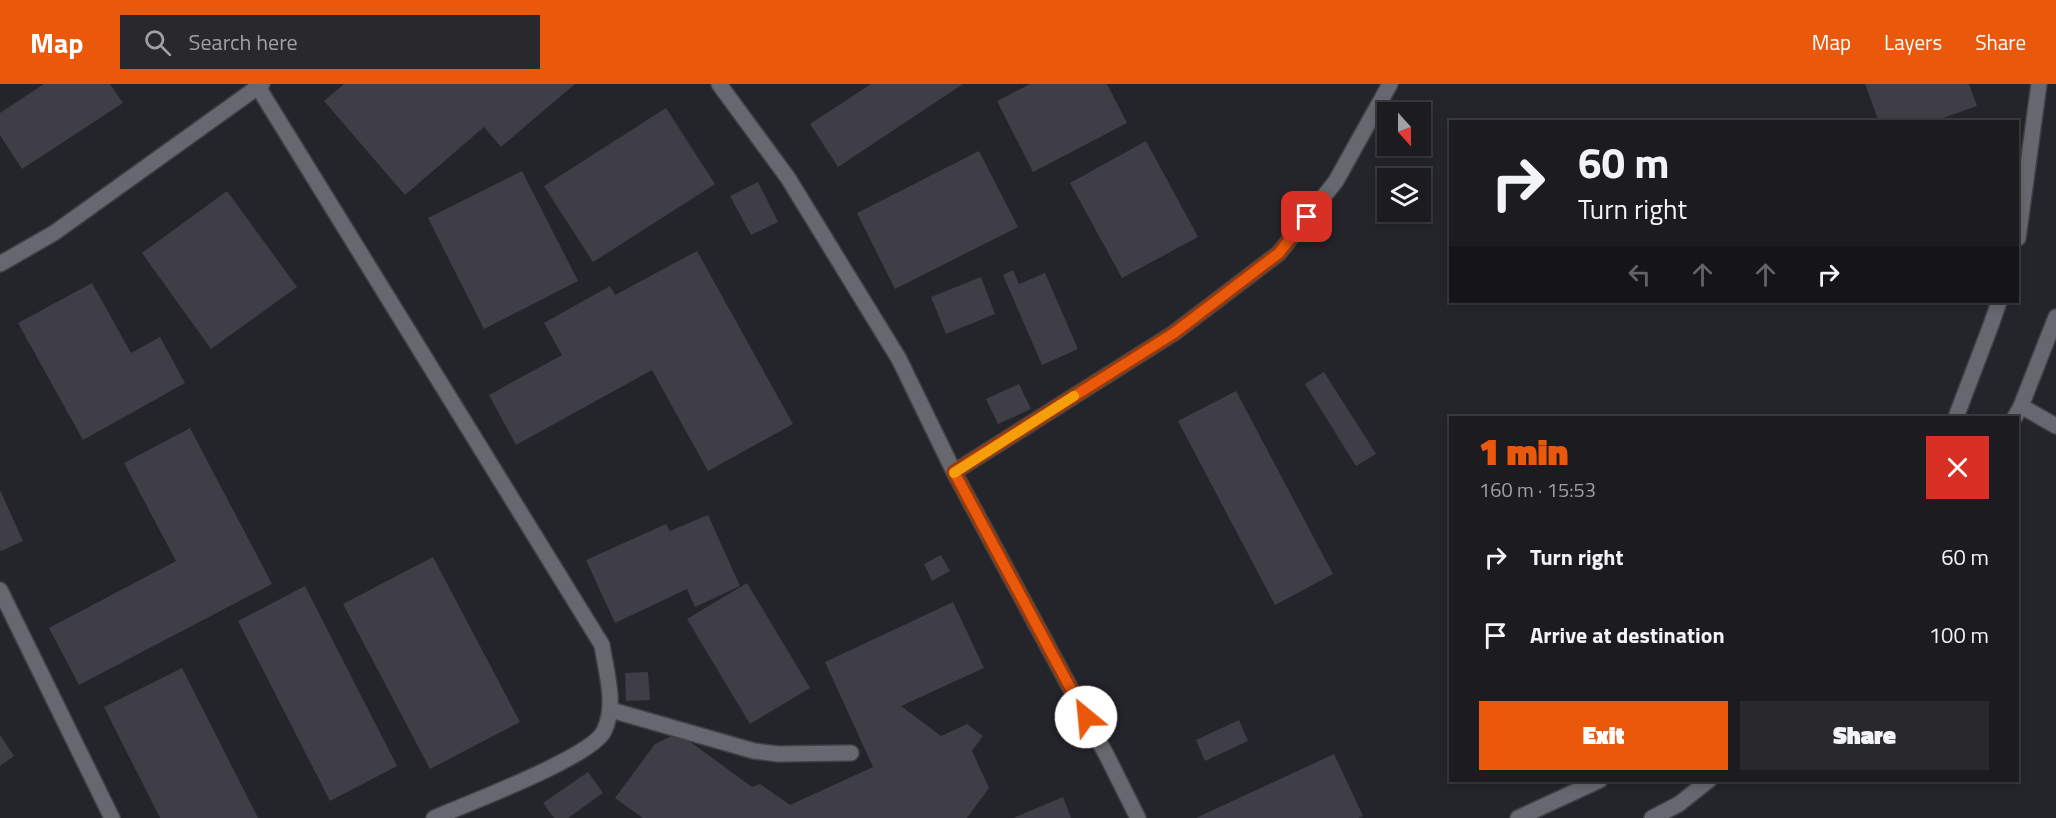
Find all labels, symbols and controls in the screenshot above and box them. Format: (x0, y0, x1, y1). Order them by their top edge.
search box (120, 15, 540, 69)
text: Map (30, 21, 84, 64)
text: Search here (189, 25, 298, 59)
icon: search (141, 26, 174, 59)
text: Map (1812, 26, 1851, 58)
text: Layers (1884, 26, 1942, 58)
text: Share (1975, 26, 2026, 58)
north arrow (1377, 102, 1431, 156)
map controls (1377, 102, 1431, 222)
text: 60 m (1578, 130, 1670, 194)
icon: right (1479, 144, 1557, 222)
button: layers (1377, 168, 1431, 222)
text: Turn right (1578, 188, 1687, 229)
pin (1281, 191, 1332, 242)
icon: arrive (1290, 200, 1323, 233)
icon: left (1623, 258, 1656, 291)
icon: ahead (1686, 258, 1719, 291)
icon: ahead (1749, 258, 1782, 291)
icon: right (1812, 258, 1845, 291)
text: 1 min (1479, 424, 1568, 479)
button: close (1926, 436, 1989, 499)
text: 160 m · 15:53 (1479, 474, 1596, 505)
text: Turn right (1530, 540, 1624, 574)
text: 60 m (1941, 540, 1989, 574)
icon: right (1479, 541, 1512, 574)
text: Arrive at destination (1530, 618, 1725, 652)
text: 100 m (1929, 618, 1989, 652)
icon: arrive (1479, 619, 1512, 652)
position arrow (1054, 685, 1118, 749)
button: Exit (1479, 701, 1728, 770)
button: Share (1740, 701, 1989, 770)

